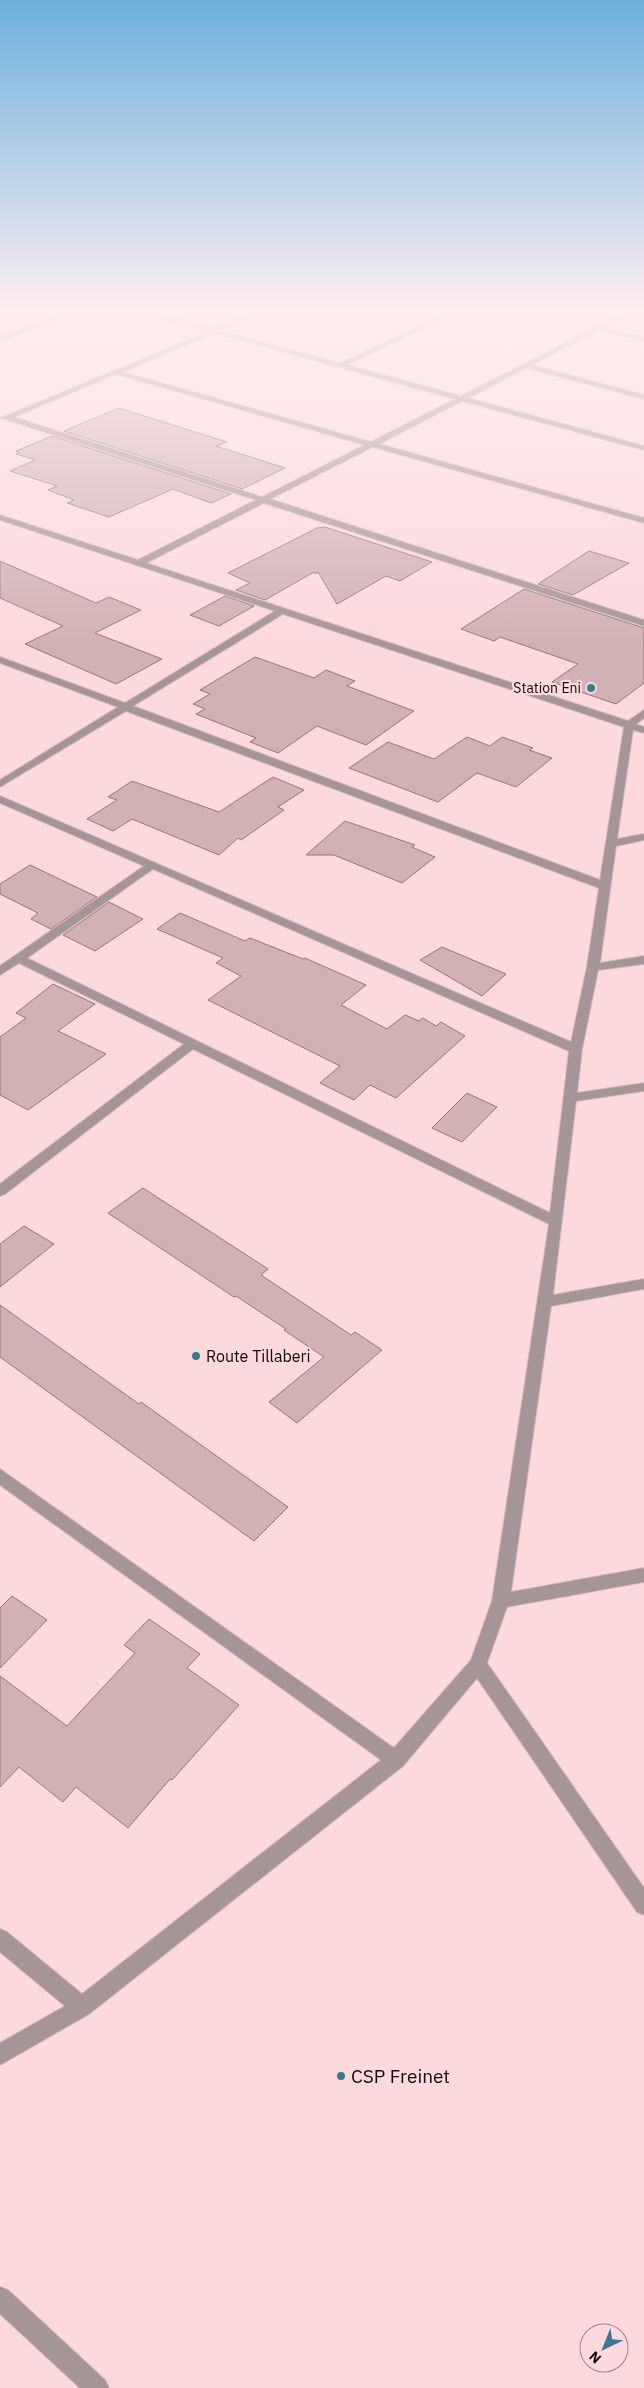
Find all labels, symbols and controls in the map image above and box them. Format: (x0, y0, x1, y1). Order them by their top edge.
place label: Station Eni (513, 679, 581, 697)
marker: Station Eni (585, 682, 597, 694)
place label: Route Tillaberi (206, 1346, 310, 1366)
marker: Route Tillaberi (190, 1350, 202, 1362)
place label: CSP Freinet (351, 2064, 450, 2088)
marker: CSP Freinet (335, 2070, 347, 2082)
north arrow (579, 2323, 629, 2373)
text: N (585, 2347, 605, 2368)

